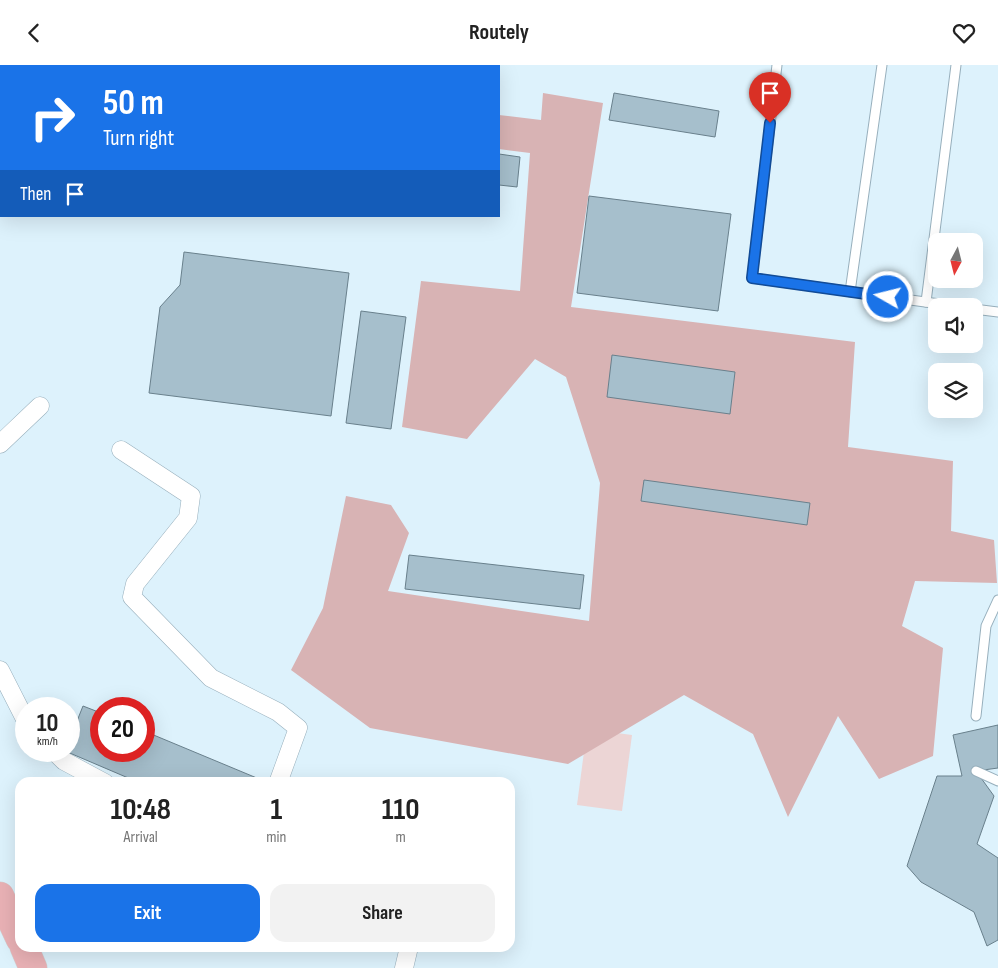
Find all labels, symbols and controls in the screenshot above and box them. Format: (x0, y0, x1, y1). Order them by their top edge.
icon: back (20, 19, 48, 47)
text: Routely (469, 19, 529, 46)
icon: heart (950, 19, 978, 47)
pin (749, 72, 791, 123)
icon: arrive (756, 79, 784, 107)
text: 50 m (103, 82, 164, 125)
icon: right (20, 85, 85, 150)
text: Turn right (103, 125, 174, 152)
icon: arrive (61, 180, 89, 208)
text: Then (20, 183, 51, 206)
north arrow (928, 233, 982, 287)
map controls (928, 233, 983, 418)
position arrow (861, 270, 913, 322)
button: sound (928, 298, 983, 353)
button: layers (928, 363, 983, 418)
speed limit sign: 20 (90, 697, 155, 762)
text: 10 (37, 708, 58, 739)
text: km/h (37, 734, 58, 749)
text: 10:48 (110, 792, 171, 828)
text: 1 (270, 792, 282, 828)
text: 110 (382, 792, 420, 828)
text: Arrival (123, 828, 158, 847)
text: min (266, 828, 286, 847)
text: m (396, 828, 406, 847)
button: Exit (35, 884, 260, 942)
button: Share (270, 884, 495, 942)

